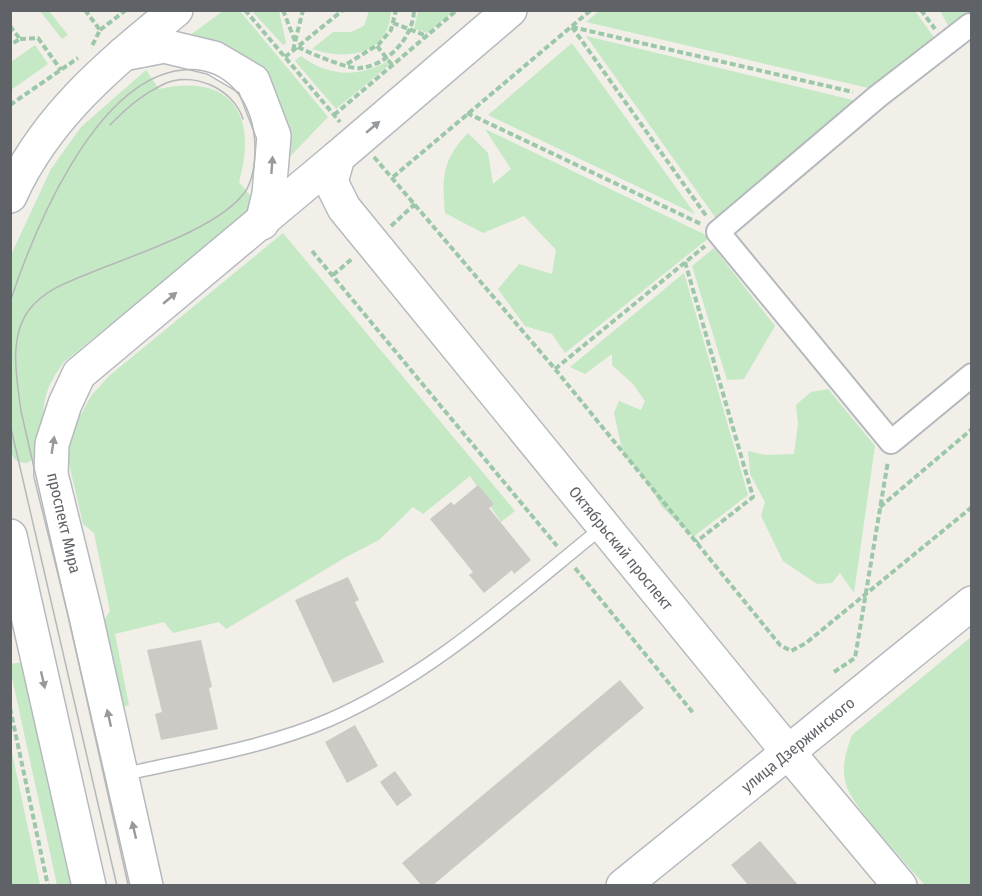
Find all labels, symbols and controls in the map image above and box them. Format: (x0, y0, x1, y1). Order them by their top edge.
one-way arrow (365, 121, 380, 134)
one-way arrow (267, 156, 277, 175)
one-way arrow (162, 292, 178, 305)
one-way arrow (49, 436, 58, 455)
street label: проспект Мира (43, 471, 85, 575)
street label: Октябрьский проспект (565, 482, 678, 614)
one-way arrow (38, 671, 48, 689)
street label: улица Дзержинского (737, 693, 858, 796)
one-way arrow (103, 708, 113, 727)
one-way arrow (128, 821, 138, 839)

